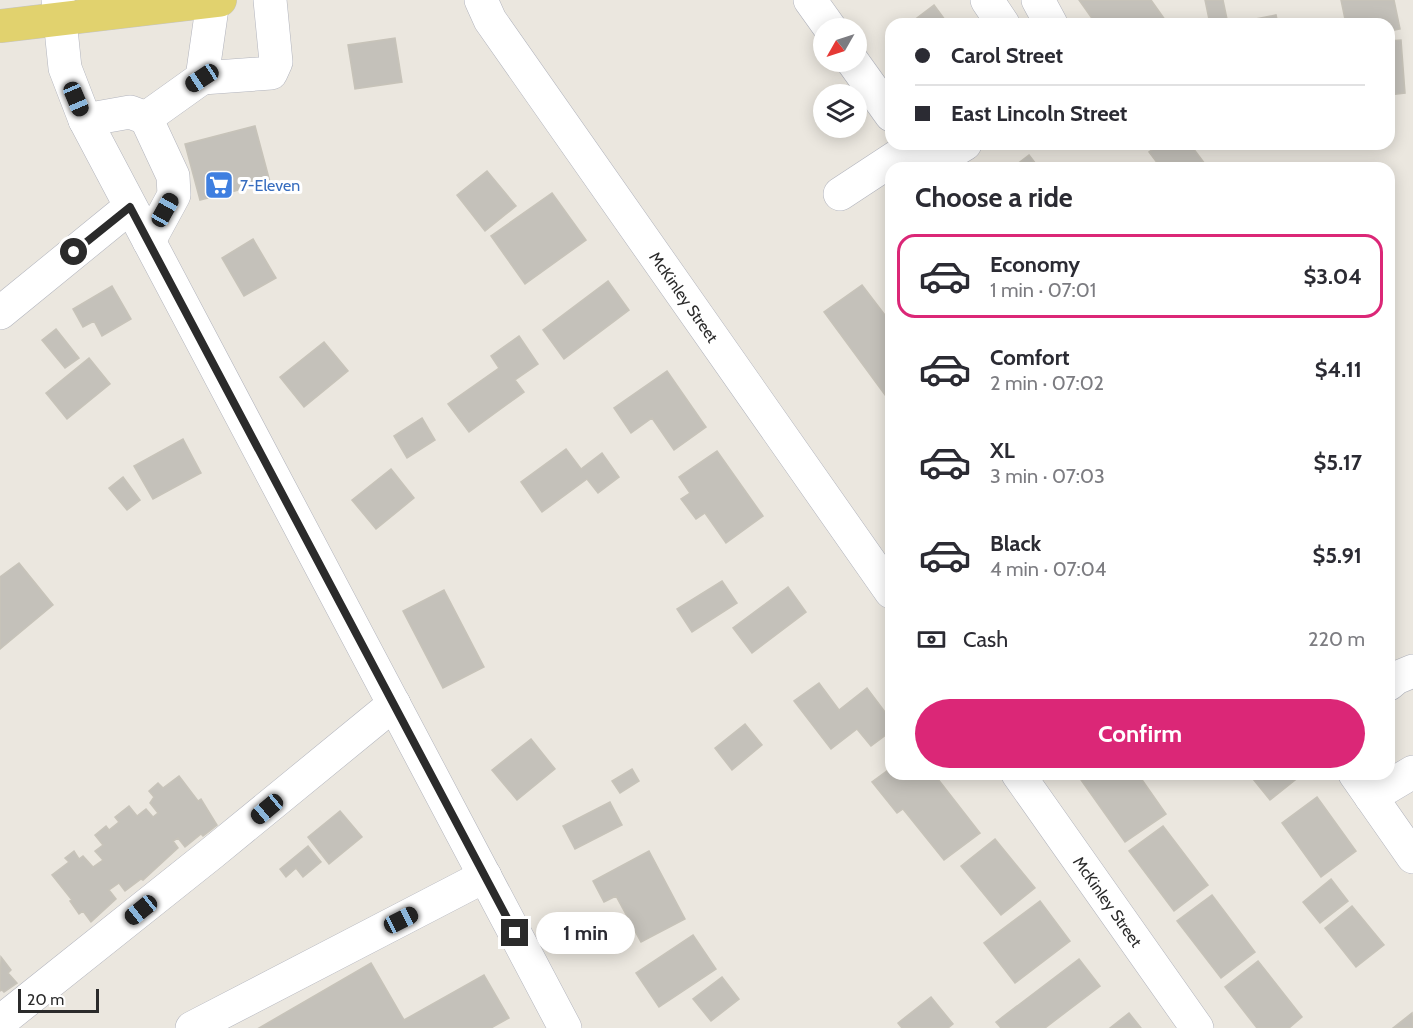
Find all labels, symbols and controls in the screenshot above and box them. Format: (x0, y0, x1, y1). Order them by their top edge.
north arrow (813, 18, 867, 72)
map controls (813, 18, 867, 138)
text: Carol Street (951, 42, 1063, 69)
car (182, 61, 222, 95)
car (61, 79, 91, 119)
button: layers (813, 84, 867, 138)
text: East Lincoln Street (951, 100, 1127, 127)
supermarket icon: 7-Eleven (203, 169, 235, 201)
place label: 7-Eleven (240, 176, 300, 195)
text: Choose a ride (915, 181, 1073, 214)
car (148, 190, 182, 230)
route start (60, 238, 87, 265)
street label: McKinley Street (646, 248, 723, 346)
icon: car (918, 249, 972, 303)
text: Economy (990, 251, 1080, 278)
text: $3.04 (1304, 263, 1362, 290)
text: 1 min · 07:01 (990, 278, 1096, 302)
icon: car (918, 342, 972, 396)
text: Comfort (990, 344, 1069, 371)
text: $4.11 (1315, 356, 1362, 383)
text: 2 min · 07:02 (990, 371, 1104, 395)
icon: car (918, 435, 972, 489)
text: XL (990, 437, 1015, 464)
text: $5.17 (1314, 449, 1362, 476)
text: 3 min · 07:03 (990, 464, 1105, 488)
icon: car (918, 528, 972, 582)
text: Black (990, 530, 1041, 557)
text: $5.91 (1312, 542, 1362, 569)
text: 4 min · 07:04 (990, 557, 1106, 581)
icon: cash (915, 623, 948, 656)
text: Cash (963, 626, 1008, 653)
text: 220 m (1308, 627, 1365, 651)
button: Confirm (915, 699, 1365, 768)
car (247, 791, 287, 827)
street label: McKinley Street (1069, 853, 1147, 951)
car (121, 892, 161, 928)
car (381, 904, 421, 936)
callout: 1 min (536, 912, 635, 954)
route end (501, 919, 528, 946)
text: 1 min (563, 921, 608, 945)
scale bar (18, 986, 99, 1014)
text: 20 m (27, 990, 64, 1009)

